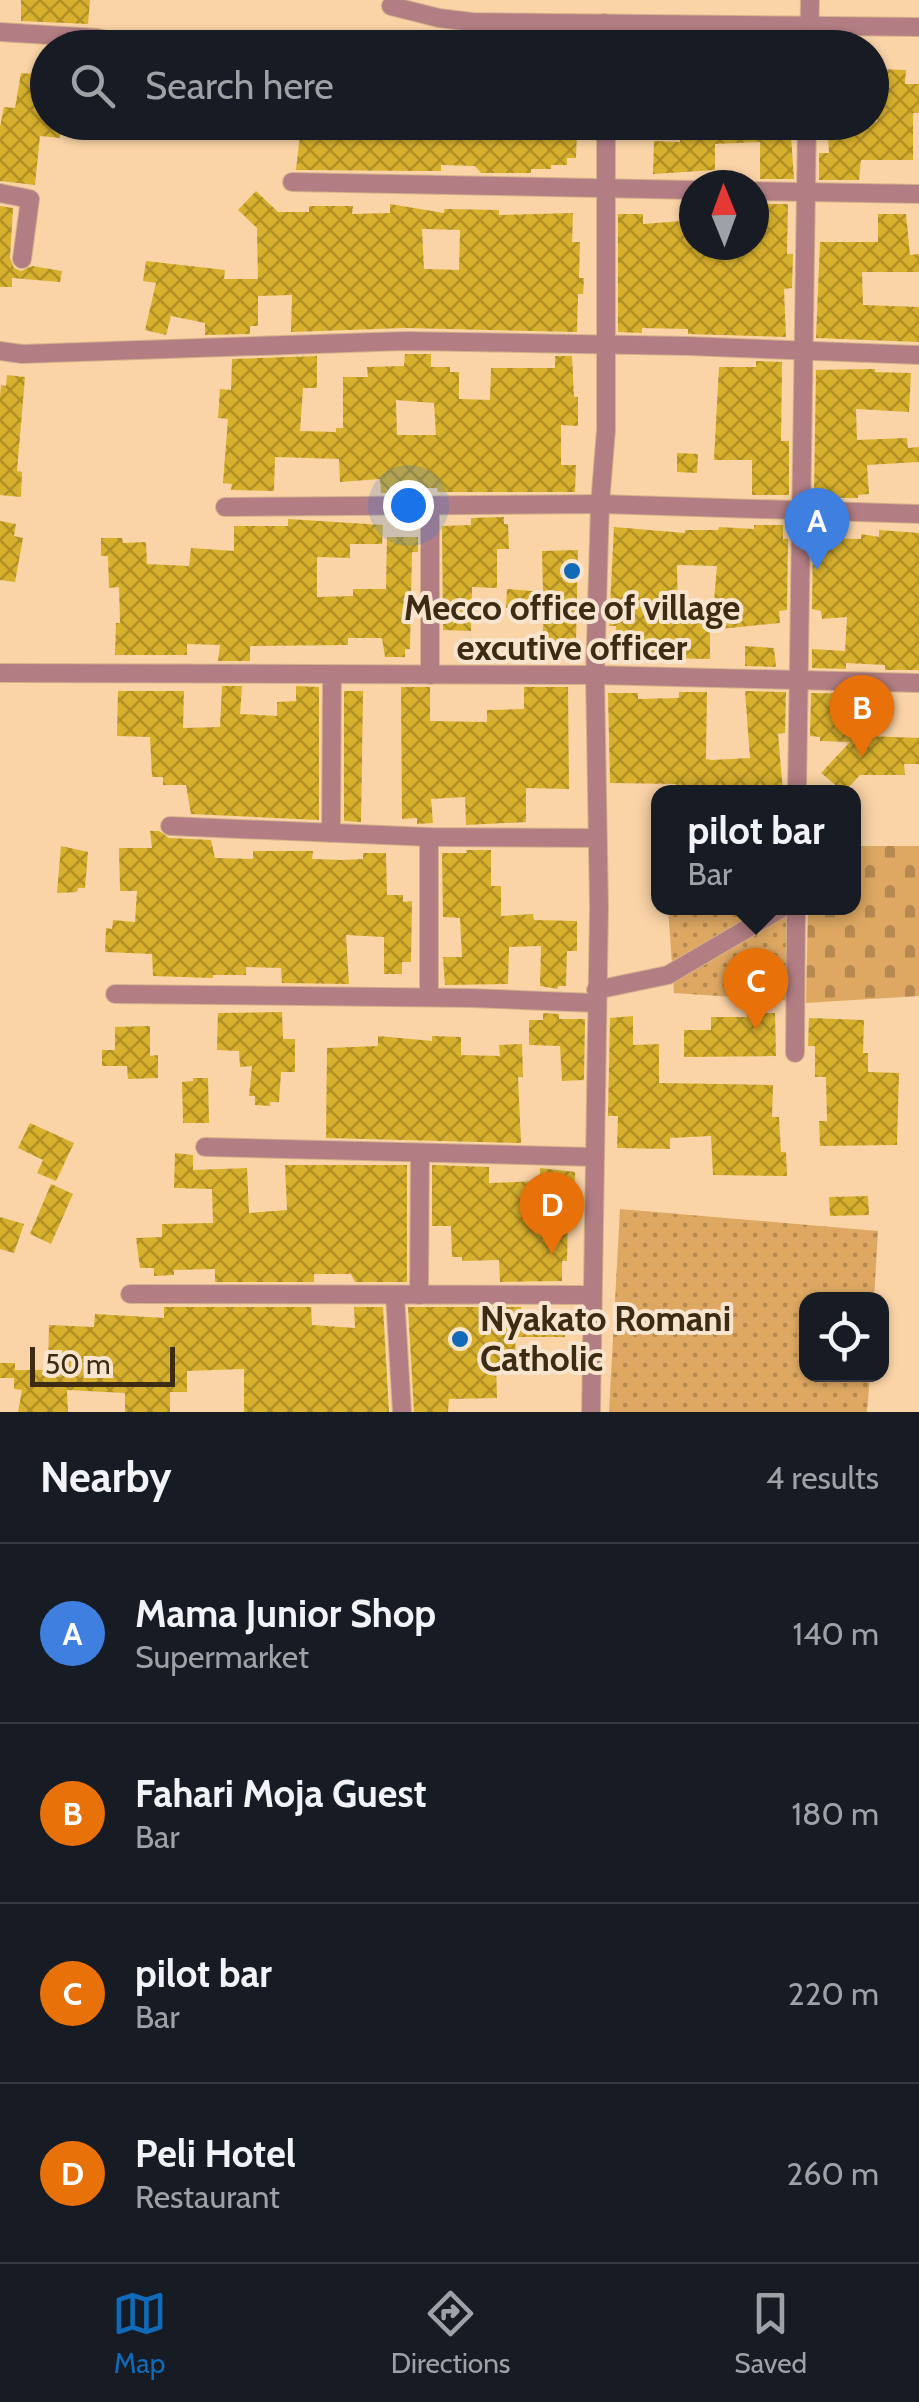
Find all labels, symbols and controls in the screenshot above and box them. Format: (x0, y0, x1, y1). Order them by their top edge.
search box (30, 30, 889, 140)
icon: search (65, 58, 120, 113)
text: Search here (145, 62, 334, 109)
north arrow (679, 170, 769, 260)
your location (383, 480, 434, 531)
pin: A (784, 488, 850, 570)
marker: Mecco office of village excutive officer (561, 560, 583, 582)
place label: Mecco office of village excutive officer (404, 586, 740, 669)
pin: B (830, 674, 894, 757)
popup (651, 785, 861, 915)
text: pilot bar (688, 807, 824, 854)
text: Bar (688, 854, 732, 893)
pin: C (724, 948, 788, 1030)
pin: D (520, 1172, 584, 1254)
map controls (799, 1292, 889, 1382)
button: locate (799, 1292, 889, 1382)
place label: Nyakato Romani Catholic (480, 1297, 731, 1380)
marker: Nyakato Romani Catholic (449, 1328, 471, 1350)
scale bar (30, 1342, 175, 1386)
text: 50 m (45, 1347, 111, 1381)
text: Nearby (40, 1451, 172, 1503)
text: 4 results (766, 1458, 879, 1497)
text: Mama Junior Shop (135, 1590, 436, 1637)
text: A (62, 1614, 83, 1653)
text: 140 m (792, 1614, 879, 1653)
text: Supermarket (135, 1637, 309, 1676)
text: Fahari Moja Guest (135, 1770, 427, 1817)
text: B (62, 1794, 83, 1833)
text: 180 m (792, 1794, 879, 1833)
text: Bar (135, 1817, 180, 1856)
text: pilot bar (135, 1950, 272, 1997)
text: C (63, 1974, 82, 2013)
text: 220 m (788, 1974, 879, 2013)
text: Bar (135, 1997, 180, 2036)
text: Peli Hotel (135, 2130, 296, 2177)
text: D (61, 2154, 84, 2193)
text: 260 m (786, 2154, 879, 2193)
text: Restaurant (135, 2177, 280, 2216)
tab: Map (112, 2286, 167, 2380)
tab: Directions (391, 2286, 510, 2380)
tab: Saved (734, 2286, 807, 2380)

